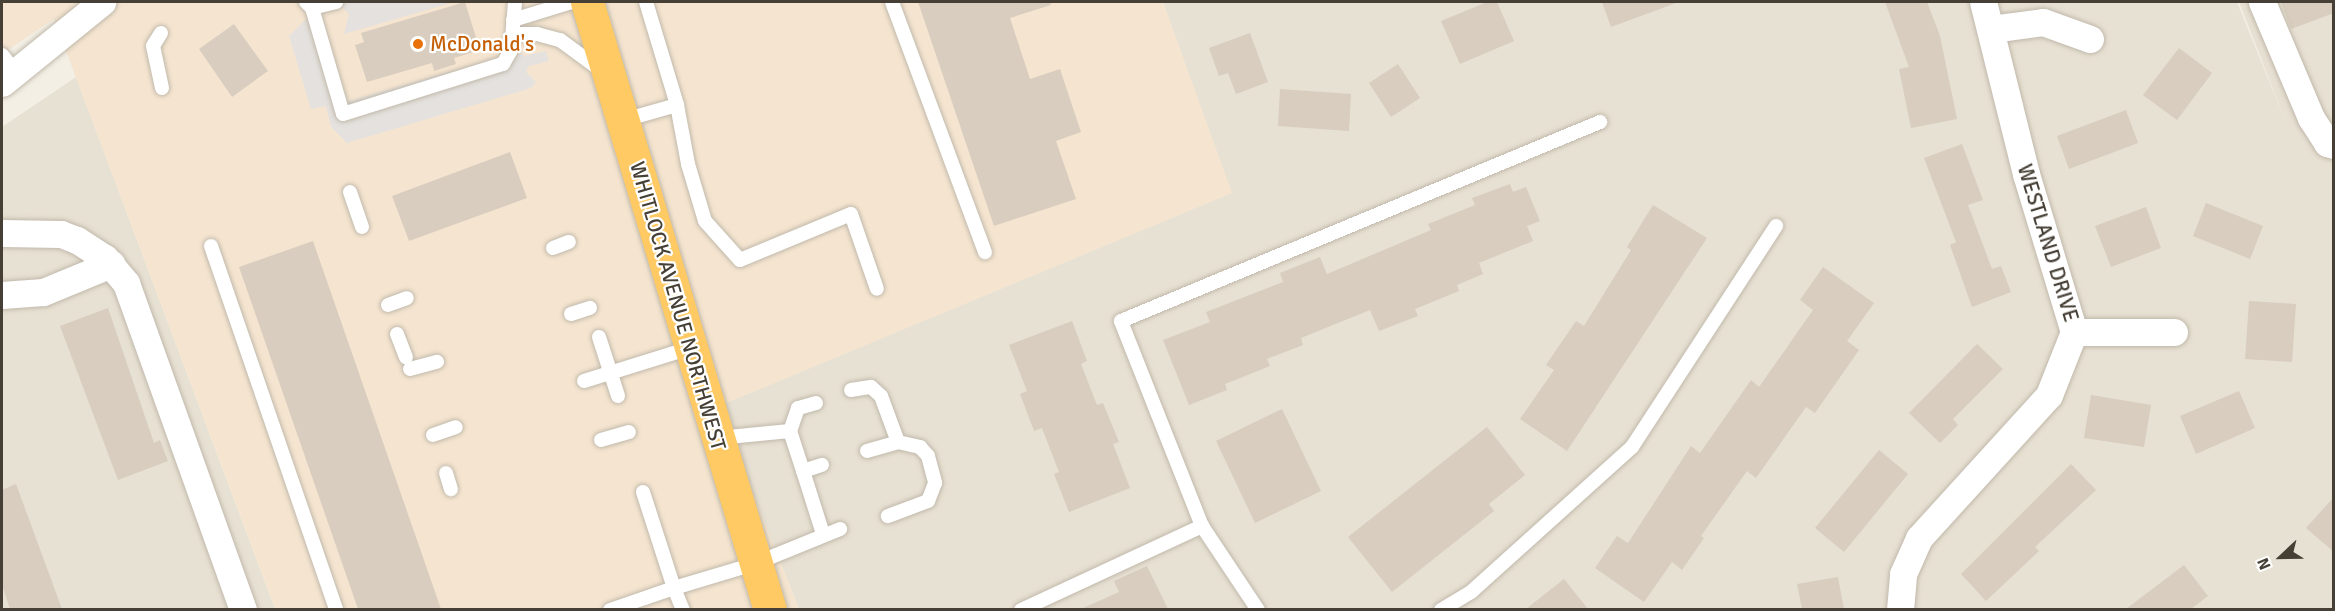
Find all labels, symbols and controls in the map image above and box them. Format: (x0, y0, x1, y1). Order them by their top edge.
place label: McDonald's (430, 31, 534, 57)
marker: McDonald's (411, 37, 425, 51)
street label: WHITLOCK AVENUE NORTHWEST (625, 159, 731, 453)
street label: WESTLAND DRIVE (2012, 161, 2084, 325)
north arrow (2251, 527, 2311, 587)
text: N (2253, 555, 2276, 573)

